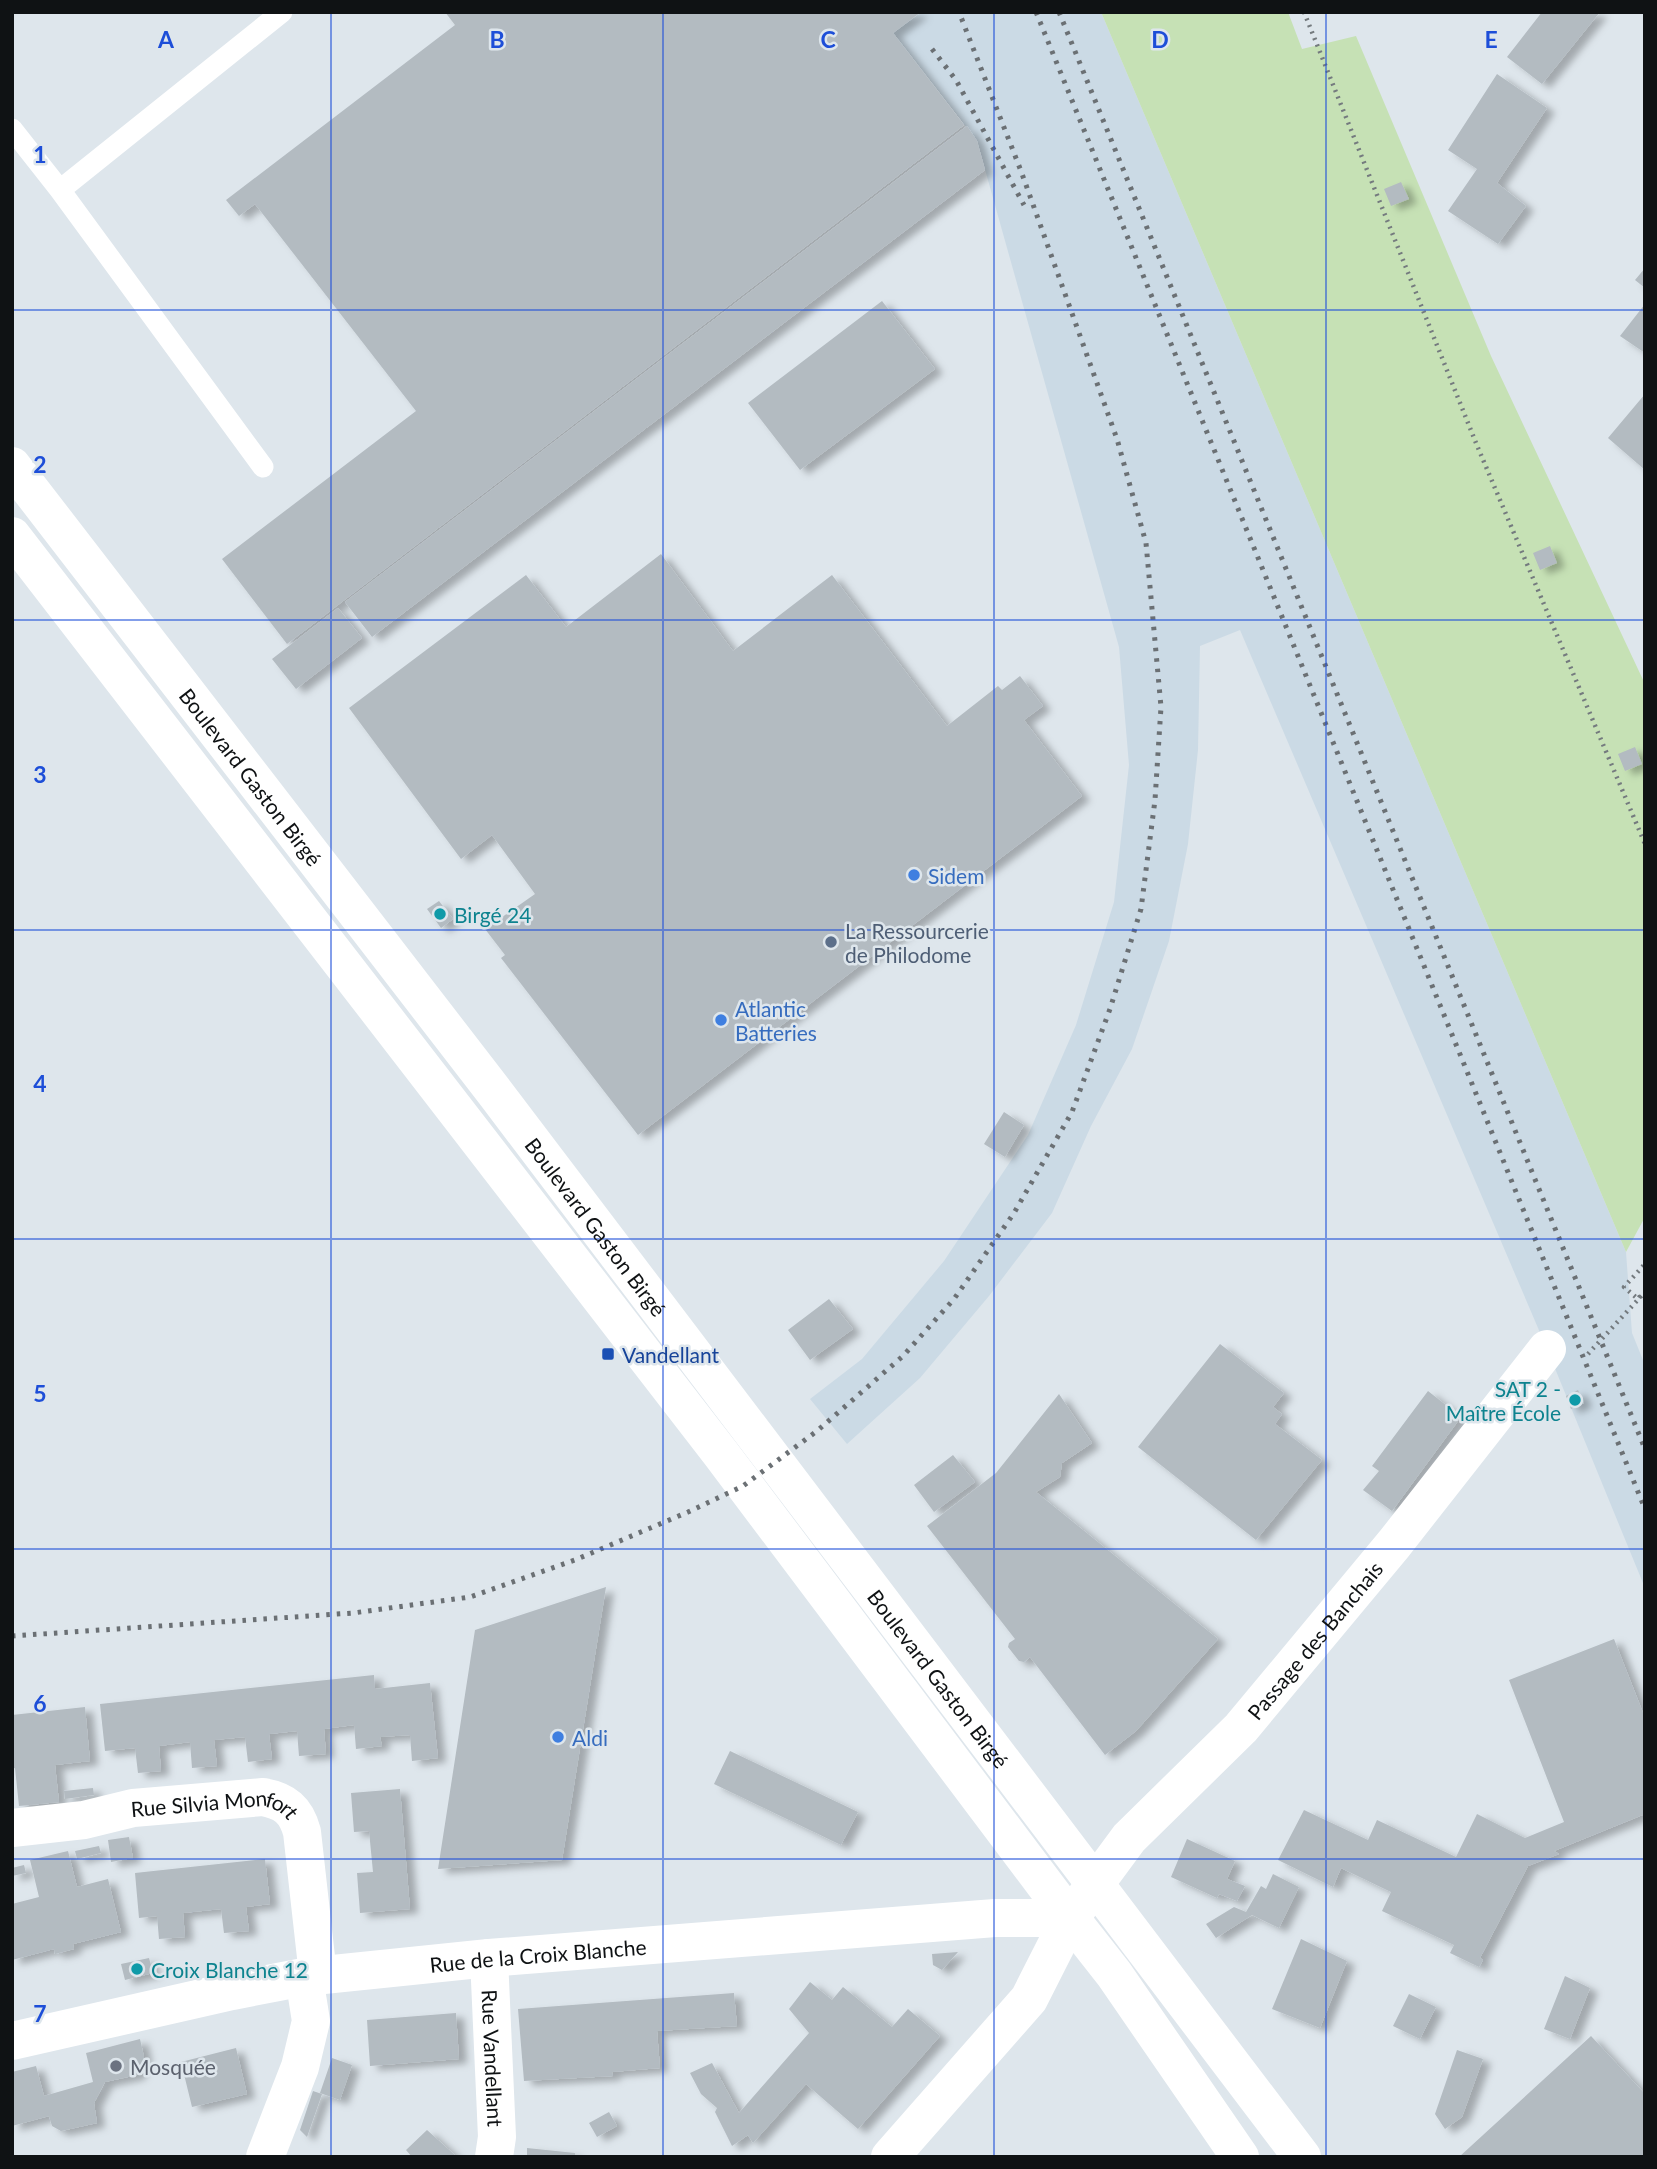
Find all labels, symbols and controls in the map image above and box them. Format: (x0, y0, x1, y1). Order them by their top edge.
text: A (157, 25, 175, 53)
text: B (489, 25, 505, 53)
text: C (820, 25, 836, 53)
text: D (1151, 25, 1169, 53)
text: E (1484, 25, 1498, 53)
text: 1 (33, 140, 47, 168)
text: 2 (33, 450, 47, 478)
street label: Boulevard Gaston Birgé (175, 683, 328, 870)
text: 3 (33, 760, 47, 788)
place label: Sidem (928, 863, 984, 888)
marker: Sidem (906, 867, 922, 883)
place label: Birgé 24 (454, 902, 531, 927)
marker: Birgé 24 (432, 906, 448, 922)
place label: La Ressourcerie de Philodome (845, 918, 989, 967)
marker: La Ressourcerie de Philodome (823, 934, 839, 950)
place label: Atlantic Batteries (735, 996, 817, 1045)
marker: Atlantic Batteries (713, 1012, 729, 1028)
text: 4 (33, 1069, 47, 1097)
street label: Boulevard Gaston Birgé (521, 1132, 672, 1321)
place label: Vandellant (622, 1342, 720, 1367)
marker: Vandellant (600, 1346, 616, 1362)
place label: SAT 2 - Maître École (1446, 1376, 1561, 1425)
text: 5 (33, 1379, 47, 1407)
marker: SAT 2 - Maître École (1567, 1392, 1583, 1408)
street label: Passage des Banchais (1241, 1556, 1387, 1724)
street label: Boulevard Gaston Birgé (863, 1584, 1015, 1772)
text: 6 (33, 1689, 47, 1717)
place label: Aldi (572, 1725, 608, 1750)
marker: Aldi (550, 1729, 566, 1745)
street label: Rue Silvia Monfort (130, 1784, 305, 1823)
street label: Rue de la Croix Blanche (428, 1933, 647, 1977)
place label: Croix Blanche 12 (151, 1957, 308, 1982)
marker: Croix Blanche 12 (129, 1961, 145, 1977)
street label: Rue Vandellant (478, 1989, 509, 2128)
text: 7 (33, 1999, 47, 2027)
place label: Mosquée (130, 2054, 216, 2079)
marker: Mosquée (108, 2058, 124, 2074)

